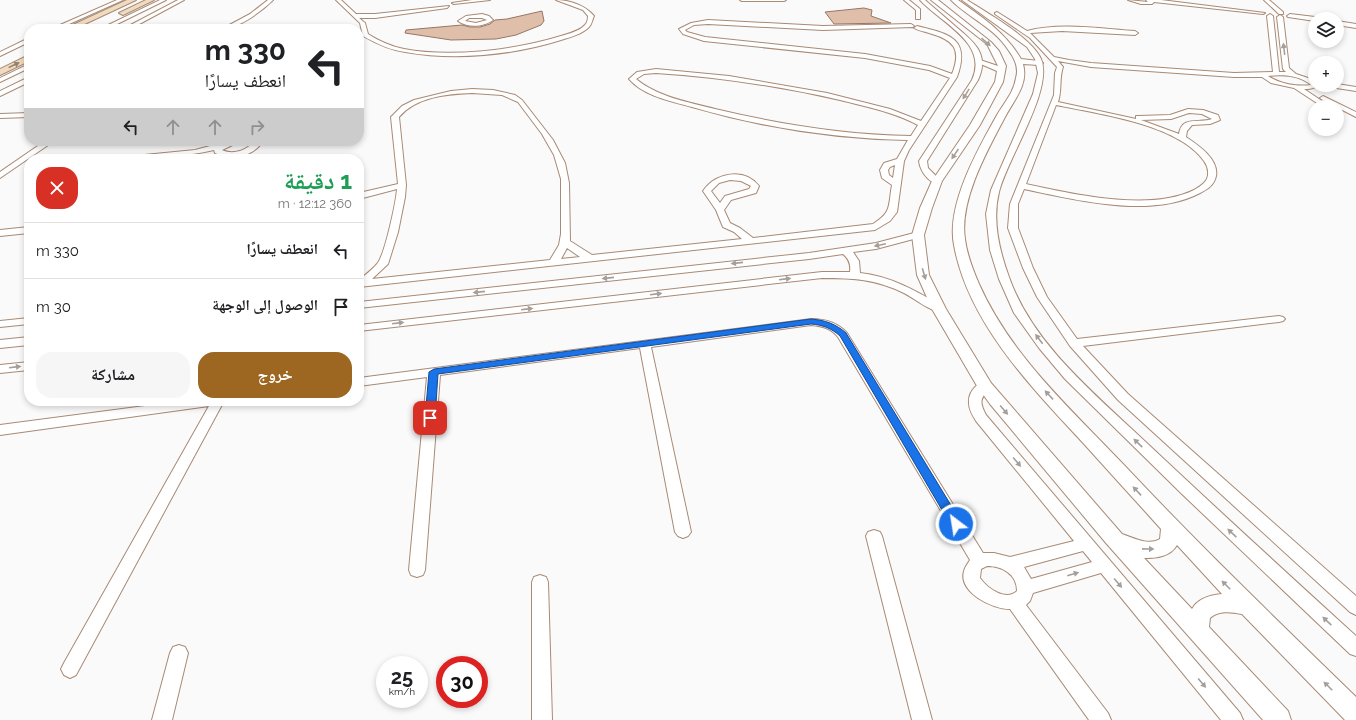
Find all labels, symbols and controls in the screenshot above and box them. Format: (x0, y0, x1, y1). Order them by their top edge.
map controls (1308, 12, 1344, 136)
button: layers (1308, 12, 1344, 48)
text: 330 m (205, 34, 286, 67)
one-way arrow (981, 37, 991, 46)
icon: left (300, 40, 352, 92)
one-way arrow (1280, 43, 1287, 55)
button: + (1308, 56, 1344, 92)
one-way arrow (9, 62, 20, 68)
text: انعطف يسارًا (205, 70, 286, 91)
one-way arrow (962, 89, 970, 99)
button: − (1308, 100, 1344, 136)
icon: left (120, 116, 142, 138)
icon: ahead (162, 116, 184, 138)
icon: ahead (204, 116, 226, 138)
icon: right (246, 116, 268, 138)
one-way arrow (951, 149, 959, 159)
text: 1 دقيقة (284, 166, 352, 195)
button: close (36, 167, 78, 209)
text: 360 m · 12:12 (278, 196, 352, 211)
text: انعطف يسارًا (246, 240, 318, 258)
icon: left (330, 240, 352, 262)
text: 330 m (36, 242, 79, 260)
one-way arrow (874, 243, 886, 249)
one-way arrow (731, 260, 743, 267)
one-way arrow (921, 269, 927, 281)
one-way arrow (602, 274, 614, 281)
one-way arrow (779, 276, 791, 282)
one-way arrow (473, 289, 485, 295)
one-way arrow (650, 291, 662, 297)
text: الوصول إلى الوجهة (212, 296, 318, 314)
icon: arrive (330, 296, 352, 318)
text: 30 m (36, 298, 71, 316)
one-way arrow (521, 305, 533, 312)
one-way arrow (392, 320, 404, 327)
one-way arrow (1034, 334, 1043, 345)
button: مشاركة (36, 352, 190, 398)
button: خروج (198, 352, 352, 398)
one-way arrow (8, 364, 21, 371)
one-way arrow (1044, 390, 1053, 400)
pin (413, 401, 447, 435)
one-way arrow (1000, 404, 1009, 415)
icon: arrive (419, 407, 441, 429)
one-way arrow (1133, 438, 1143, 448)
one-way arrow (1012, 457, 1021, 467)
one-way arrow (1132, 485, 1141, 496)
position arrow (935, 503, 977, 545)
one-way arrow (1227, 528, 1237, 537)
one-way arrow (1142, 546, 1155, 552)
one-way arrow (1067, 571, 1079, 577)
one-way arrow (1113, 578, 1122, 589)
one-way arrow (1221, 580, 1231, 590)
one-way arrow (1322, 617, 1333, 626)
speed limit sign: 30 (436, 656, 488, 708)
text: 25 (391, 665, 413, 689)
one-way arrow (1197, 677, 1206, 688)
one-way arrow (1323, 681, 1333, 691)
text: km/h (389, 686, 415, 697)

